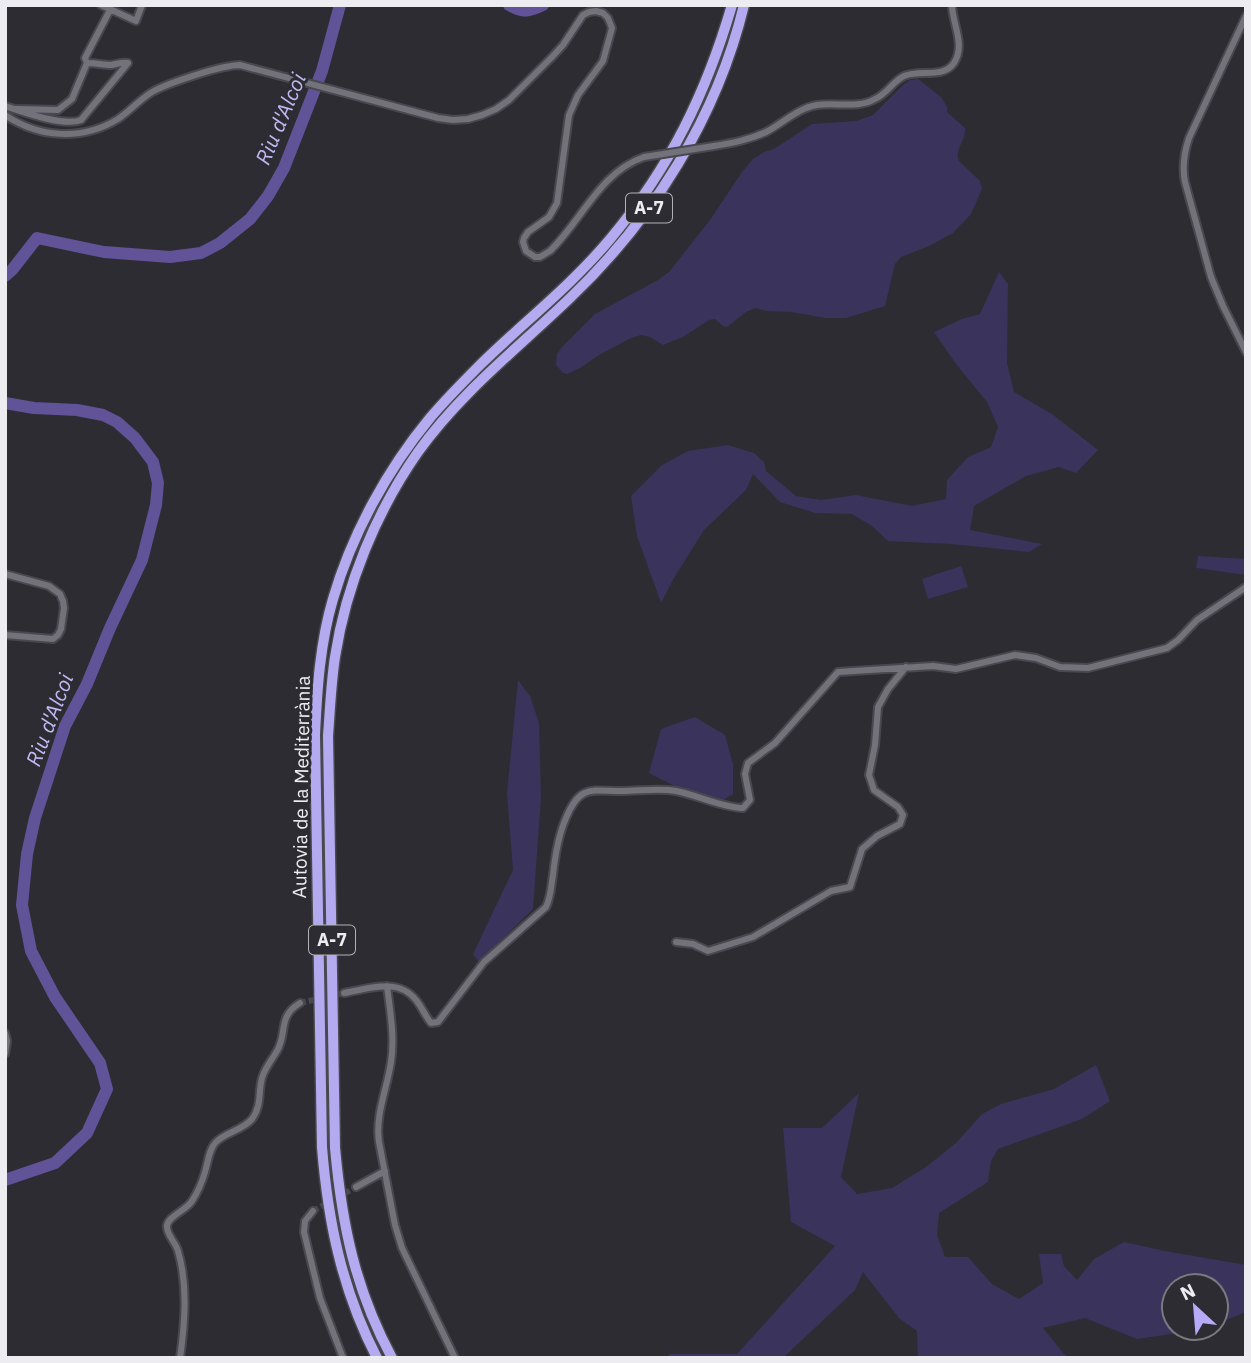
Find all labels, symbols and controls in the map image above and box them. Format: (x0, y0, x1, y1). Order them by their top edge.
water label: Riu d'Alcoi (248, 68, 312, 169)
road number: A-7 (626, 194, 672, 223)
water label: Riu d'Alcoi (19, 669, 80, 770)
street label: Autovia de la Mediterrània (287, 675, 315, 899)
road number: A-7 (309, 925, 355, 954)
north arrow (1160, 1272, 1230, 1342)
text: N (1176, 1278, 1199, 1306)

